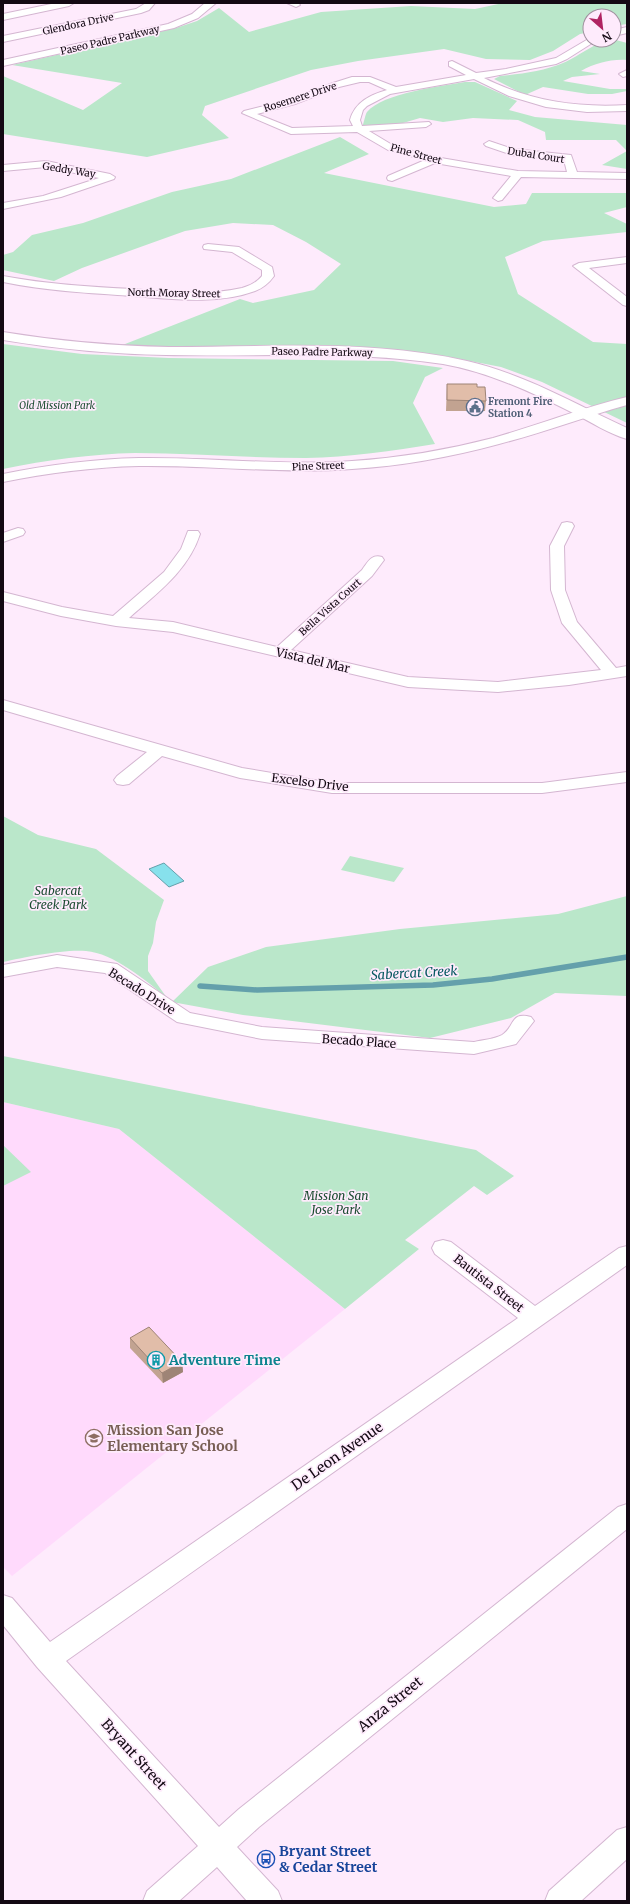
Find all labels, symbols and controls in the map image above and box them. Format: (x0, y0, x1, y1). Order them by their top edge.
north arrow (582, 8, 622, 48)
street label: Glendora Drive (41, 10, 115, 38)
street label: Paseo Padre Parkway (59, 22, 161, 58)
text: N (599, 29, 614, 45)
street label: Rosemere Drive (262, 79, 338, 115)
street label: Pine Street (389, 141, 443, 167)
street label: Dubal Court (507, 144, 566, 166)
street label: Geddy Way (41, 159, 97, 181)
street label: North Moray Street (128, 286, 221, 300)
street label: Paseo Padre Parkway (271, 345, 373, 359)
place label: Fremont Fire Station 4 (488, 395, 553, 420)
public building icon: Fremont Fire Station 4 (465, 397, 485, 417)
park label: Old Mission Park (19, 399, 95, 412)
street label: Pine Street (292, 459, 345, 473)
street label: Bella Vista Court (296, 576, 364, 638)
street label: Vista del Mar (274, 644, 352, 676)
street label: Excelso Drive (271, 770, 349, 794)
park label: Sabercat Creek Park (29, 883, 88, 912)
water label: Sabercat Creek (370, 962, 458, 984)
street label: Becado Drive (106, 965, 178, 1017)
street label: Becado Place (321, 1031, 397, 1051)
park label: Mission San Jose Park (302, 1188, 369, 1217)
street label: Bautista Street (451, 1251, 527, 1315)
building icon: Adventure Time (146, 1350, 166, 1370)
place label: Adventure Time (168, 1351, 281, 1369)
street label: De Leon Avenue (288, 1418, 386, 1494)
place label: Mission San Jose Elementary School (107, 1421, 238, 1455)
school or university icon: Mission San Jose Elementary School (84, 1428, 104, 1448)
street label: Anza Street (353, 1672, 426, 1736)
street label: Bryant Street (97, 1715, 171, 1794)
place label: Bryant Street & Cedar Street (279, 1842, 378, 1876)
bus stop icon: Bryant Street & Cedar Street (256, 1849, 276, 1869)

